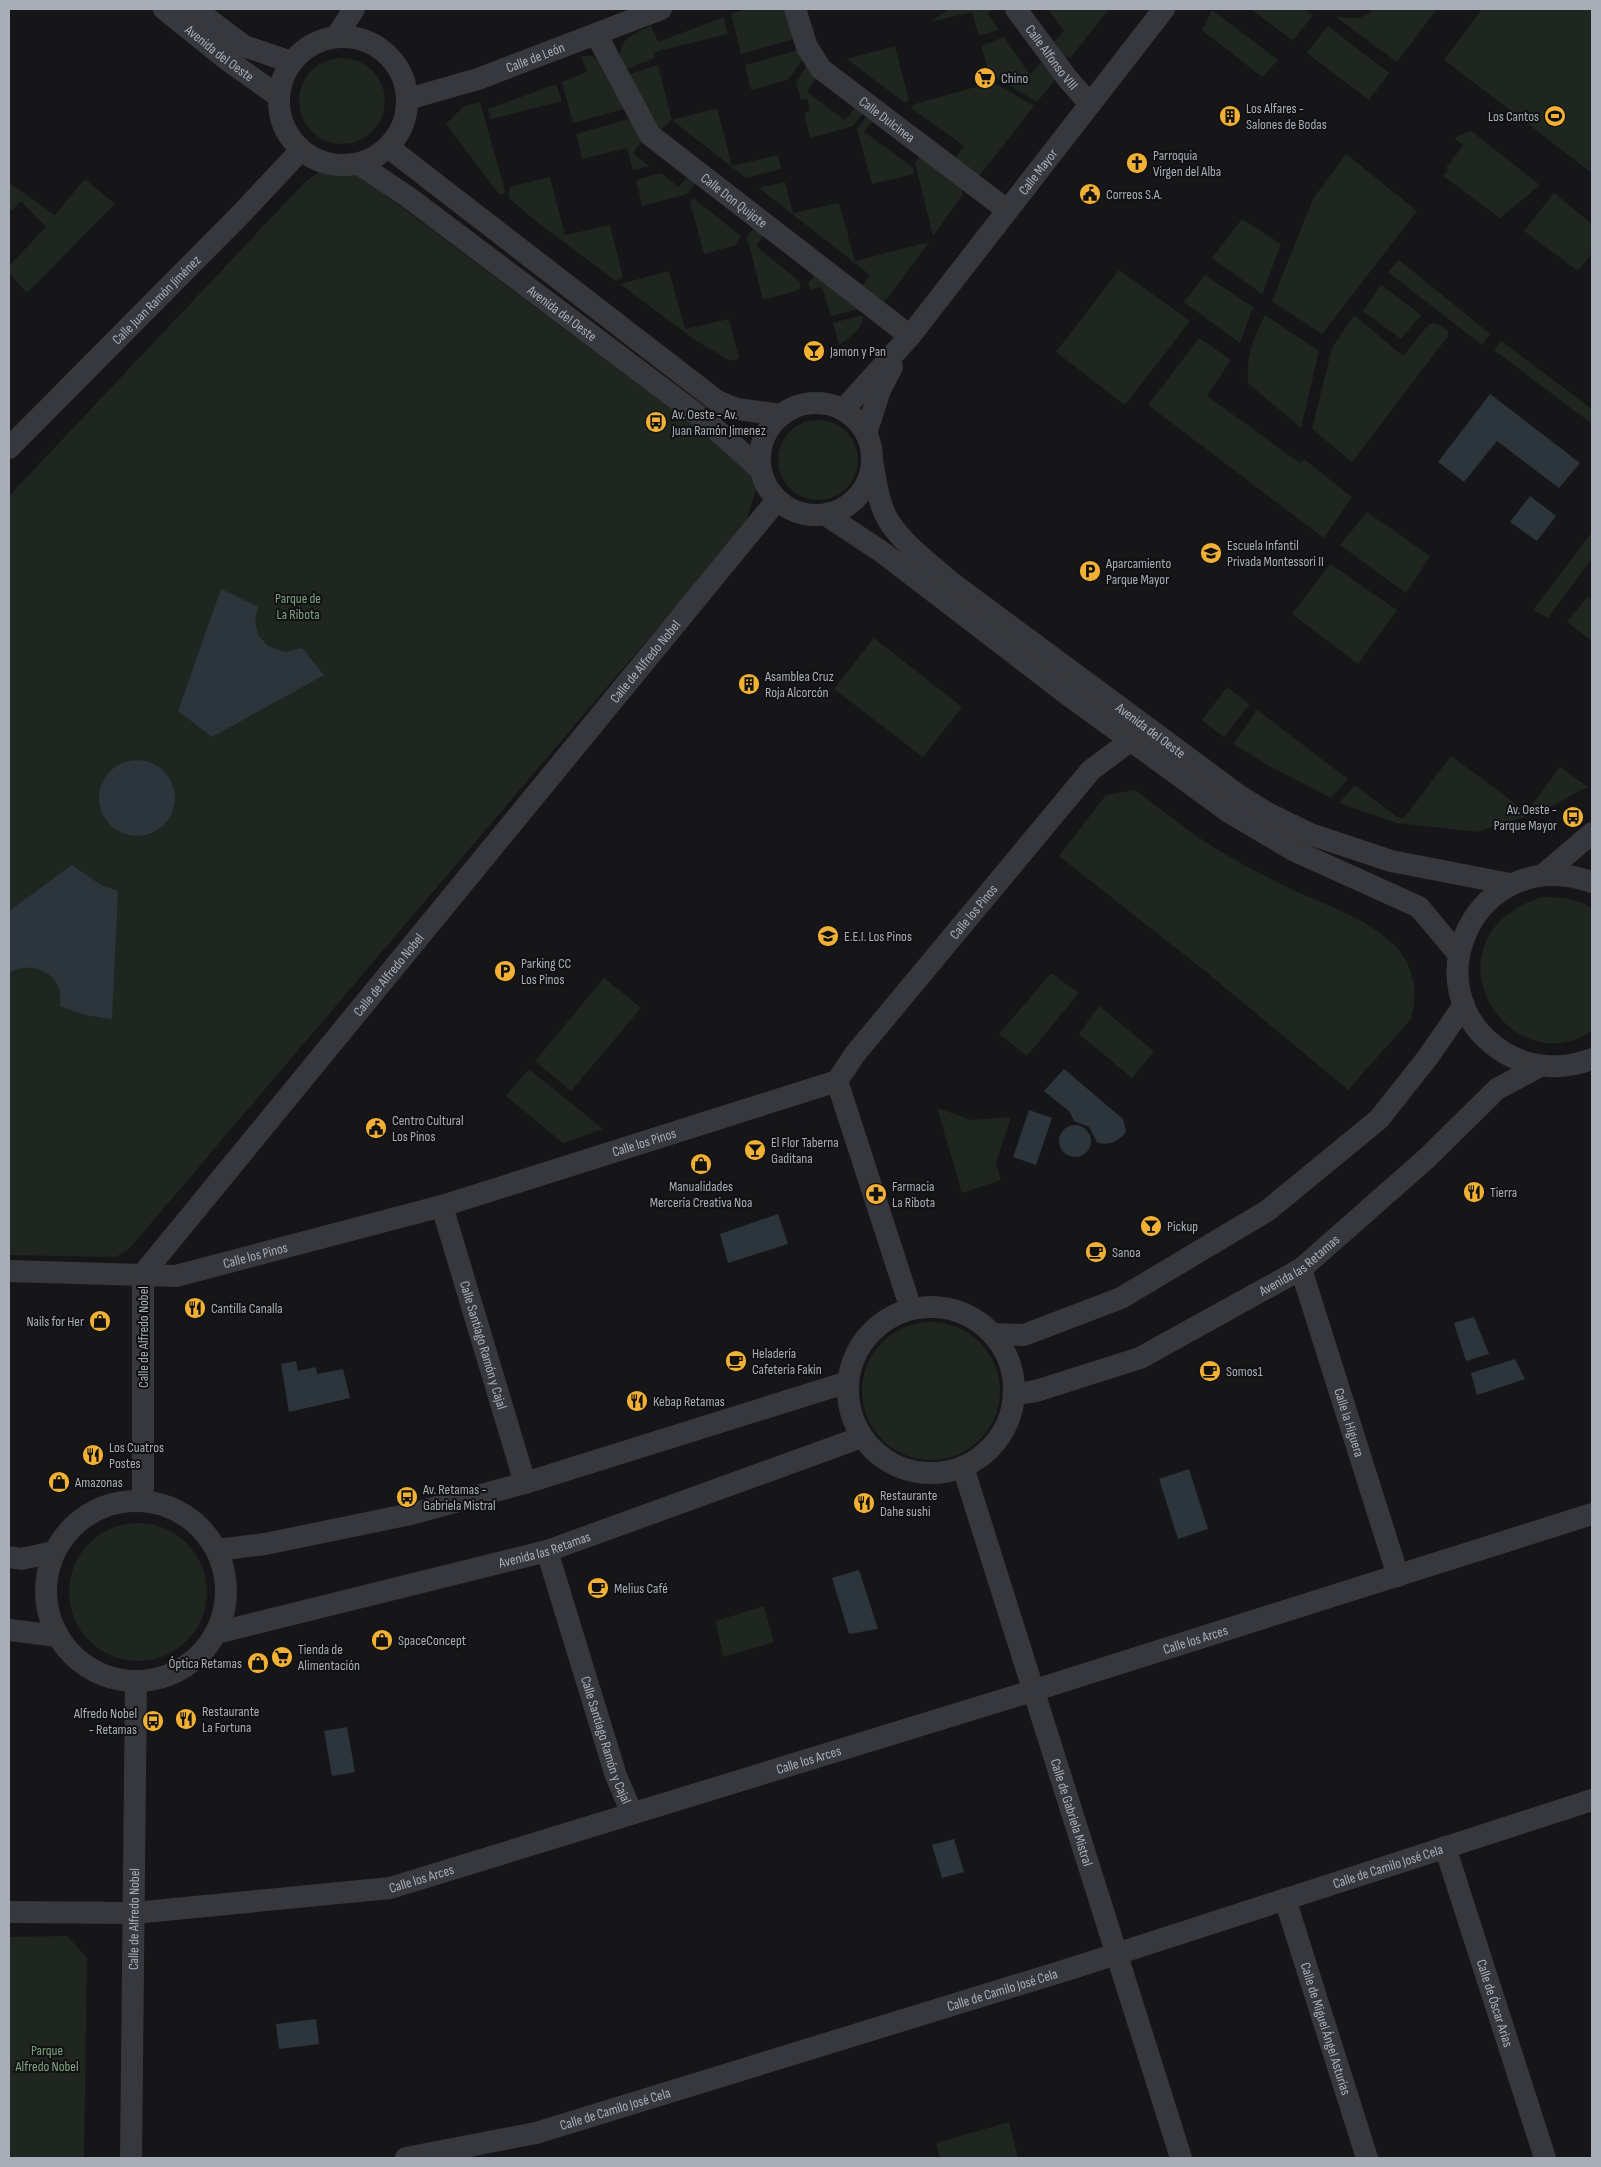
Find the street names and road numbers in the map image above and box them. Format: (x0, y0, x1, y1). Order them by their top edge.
street label: Avenida del Oeste (181, 20, 258, 85)
street label: Calle Alfonso VIII (1022, 21, 1082, 93)
street label: Calle de León (504, 38, 567, 76)
street label: Calle Dulcinea (856, 93, 918, 146)
street label: Calle Mayor (1014, 145, 1061, 198)
street label: Calle Don Quijote (698, 169, 771, 231)
street label: Calle Juan Ramón Jiménez (108, 251, 204, 348)
street label: Avenida del Oeste (523, 281, 600, 345)
street label: Calle de Alfredo Nobel (606, 616, 684, 706)
street label: Avenida del Oeste (1112, 698, 1189, 762)
street label: Calle los Pinos (946, 881, 1001, 942)
street label: Calle de Alfredo Nobel (349, 930, 427, 1019)
street label: Calle los Pinos (610, 1124, 678, 1160)
street label: Avenida las Retamas (1255, 1231, 1343, 1300)
street label: Calle los Pinos (221, 1239, 289, 1272)
street label: Calle Santiago Ramón y Cajal (456, 1279, 511, 1411)
street label: Calle de Alfredo Nobel (135, 1286, 152, 1388)
street label: Calle la Higuera (1331, 1386, 1368, 1459)
street label: Avenida las Retamas (496, 1528, 593, 1571)
street label: Calle los Arces (1161, 1621, 1230, 1658)
street label: Calle Santiago Ramón y Cajal (577, 1674, 635, 1806)
street label: Calle los Arces (774, 1742, 843, 1778)
street label: Calle de Gabriela Mistral (1047, 1757, 1097, 1868)
street label: Calle de Camilo José Cela (1330, 1840, 1445, 1892)
street label: Calle los Arces (387, 1860, 456, 1896)
street label: Calle de Alfredo Nobel (124, 1868, 143, 1970)
street label: Calle de Óscar Arias (1473, 1957, 1517, 2049)
street label: Calle de Miguel Ángel Asturias (1297, 1960, 1355, 2097)
street label: Calle de Camilo José Cela (945, 1965, 1059, 2015)
street label: Calle de Camilo José Cela (558, 2084, 672, 2134)

